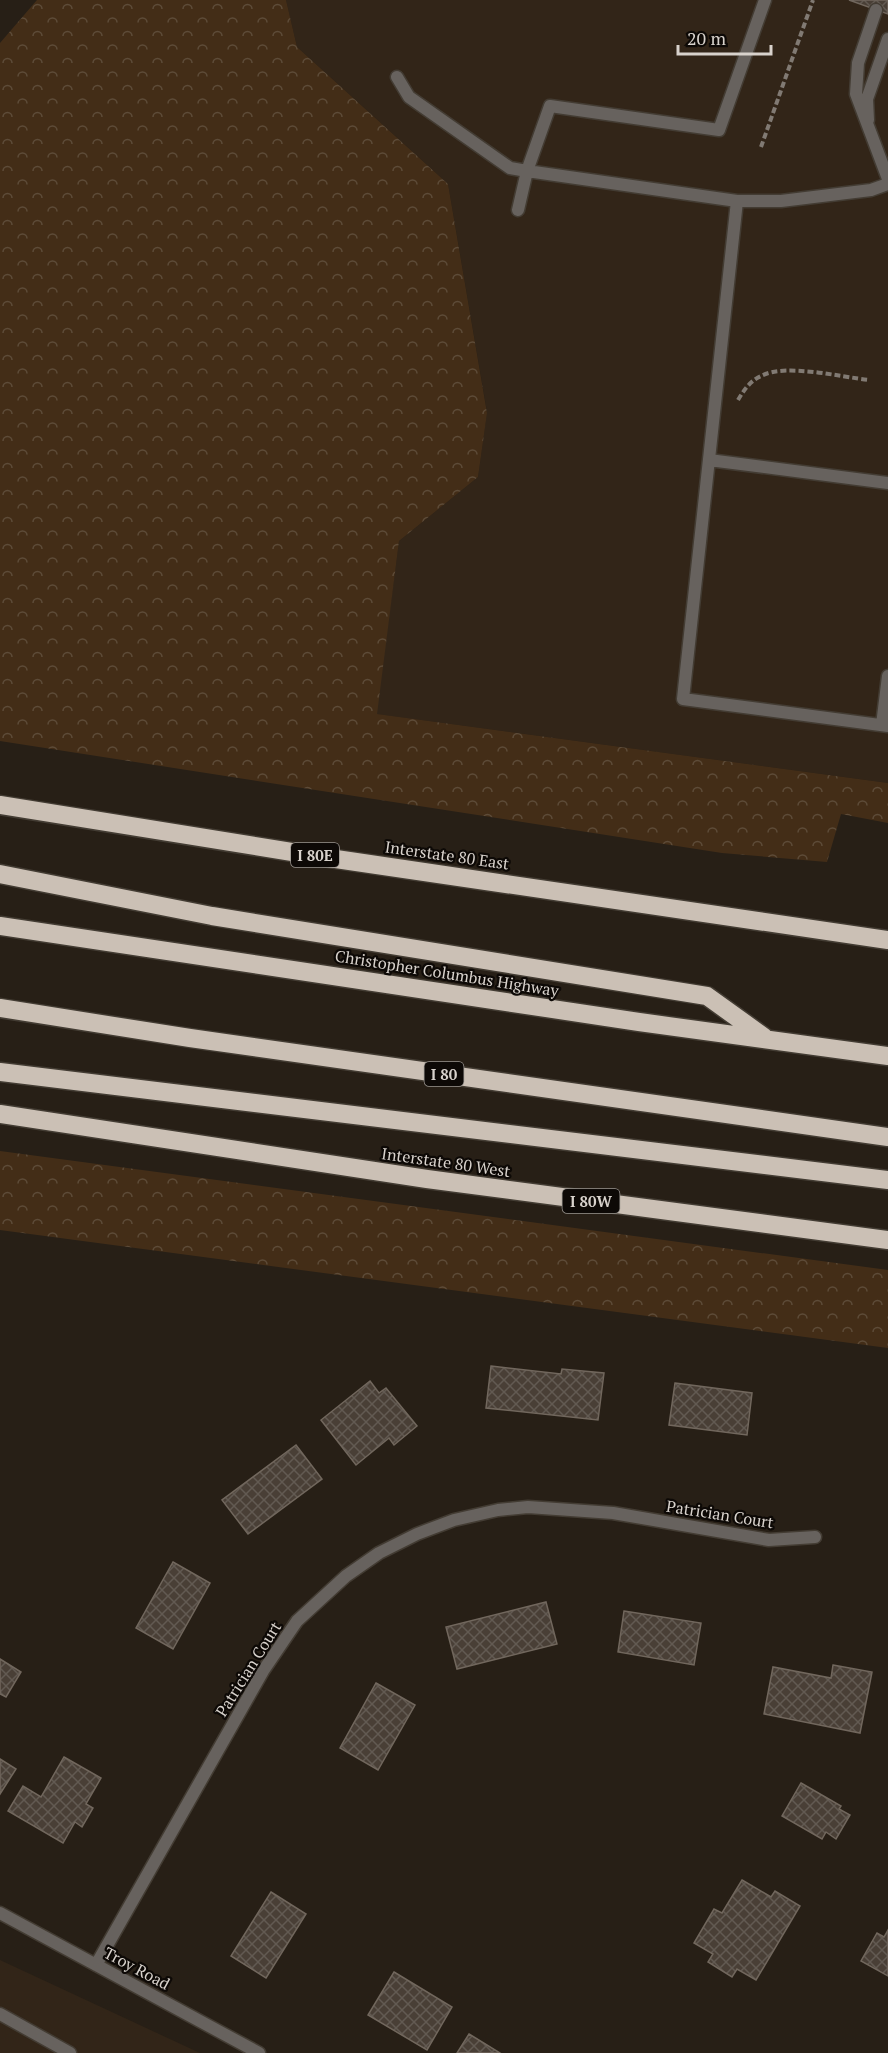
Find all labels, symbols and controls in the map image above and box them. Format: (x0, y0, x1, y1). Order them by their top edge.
scale bar (678, 18, 771, 56)
text: 20 m (687, 26, 727, 50)
street label: Interstate 80 East (383, 835, 511, 875)
road number: I 80E (291, 843, 339, 867)
street label: Christopher Columbus Highway (334, 944, 561, 1002)
road number: I 80 (424, 1062, 464, 1086)
street label: Interstate 80 West (380, 1142, 512, 1182)
road number: I 80W (562, 1189, 620, 1213)
street label: Patrician Court (665, 1495, 775, 1533)
street label: Patrician Court (210, 1617, 286, 1721)
street label: Troy Road (100, 1941, 174, 1995)

